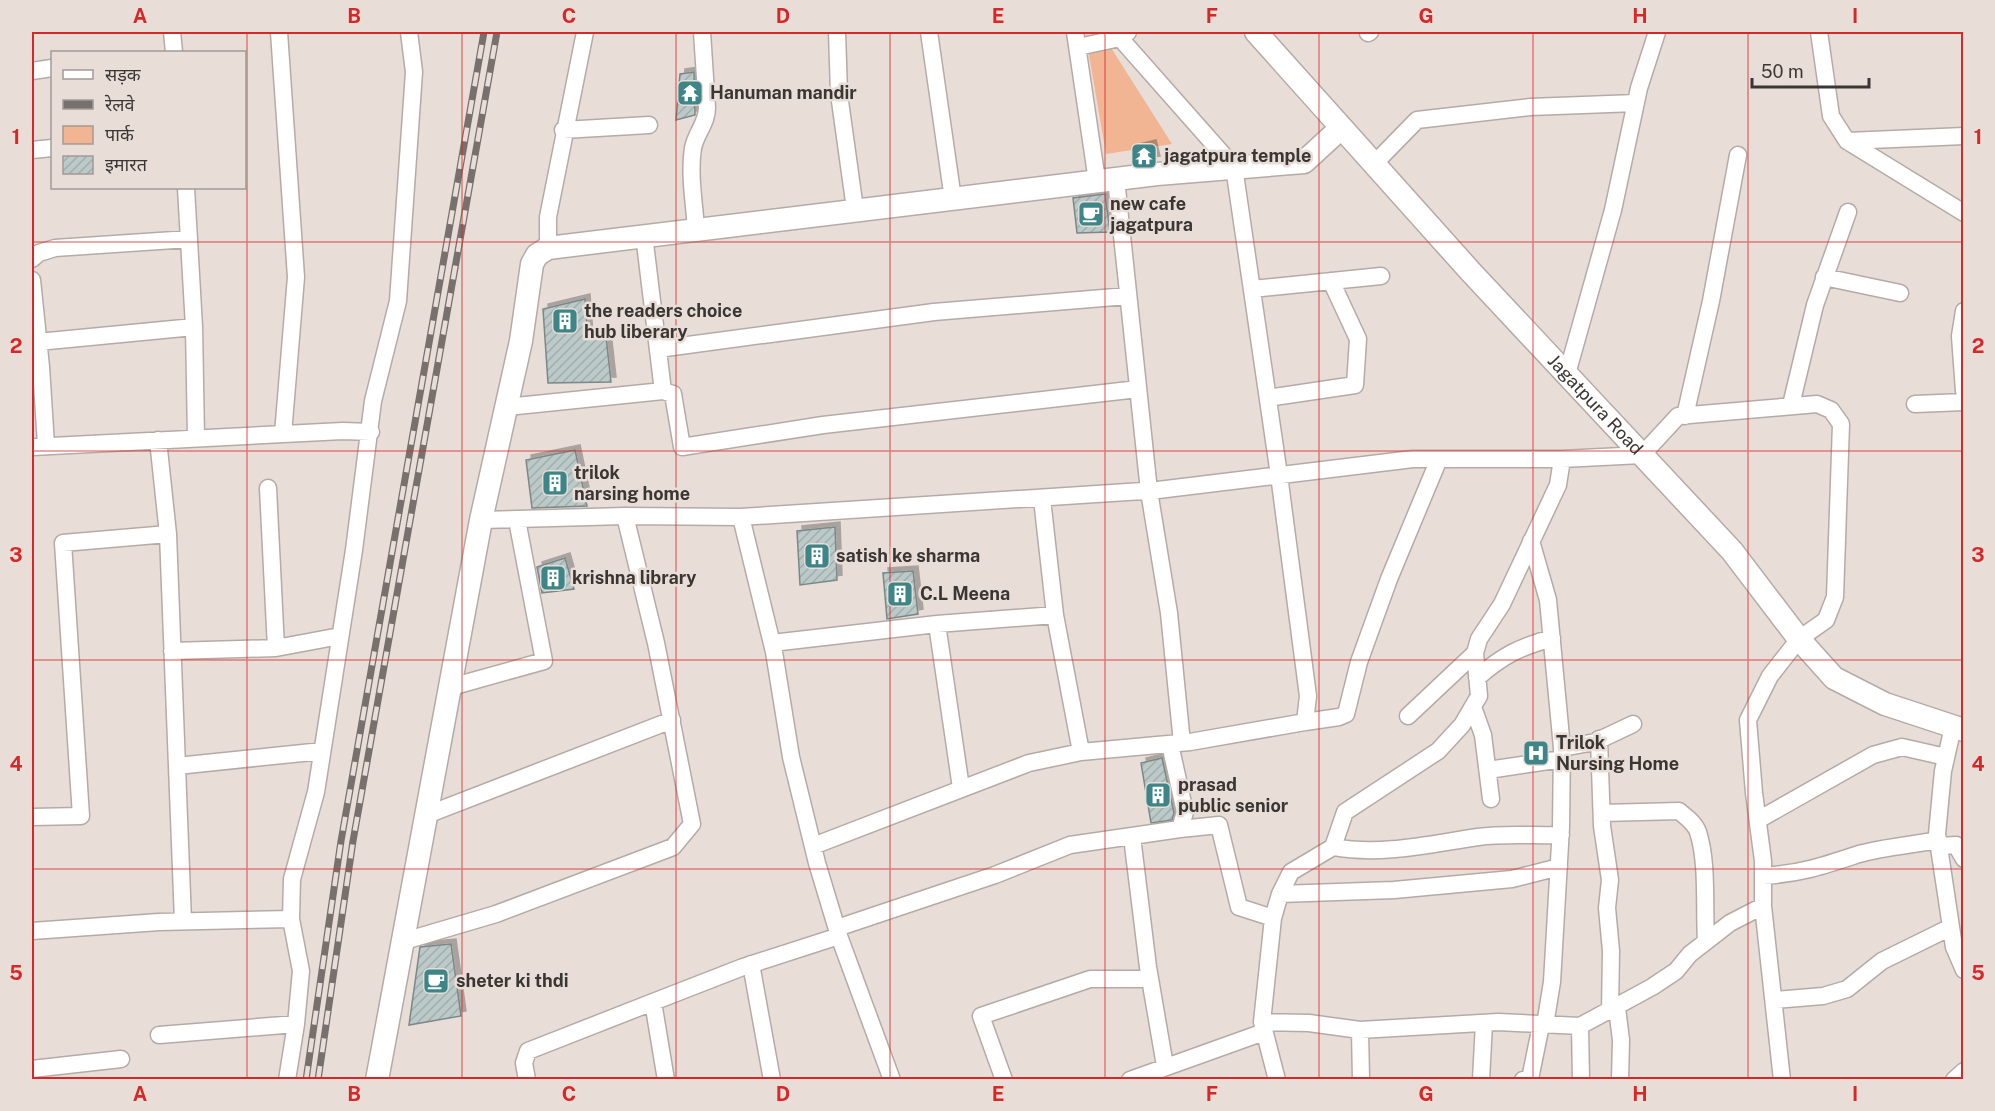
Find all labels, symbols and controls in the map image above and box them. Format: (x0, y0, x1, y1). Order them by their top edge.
text: A (133, 4, 147, 28)
text: B (347, 4, 361, 28)
text: C (562, 4, 576, 28)
text: D (776, 4, 790, 28)
text: E (992, 4, 1004, 28)
text: F (1206, 4, 1218, 28)
text: G (1418, 4, 1434, 28)
text: H (1632, 4, 1648, 28)
text: I (1852, 4, 1858, 28)
legend (51, 51, 246, 189)
scale bar (1752, 51, 1869, 89)
text: 50 m (1761, 61, 1804, 82)
text: सड़क (105, 64, 142, 85)
temple icon: Hanuman mandir (675, 78, 705, 108)
place label: Hanuman mandir (710, 82, 857, 103)
text: रेलवे (104, 94, 136, 115)
text: पार्क (105, 124, 135, 145)
text: 1 (12, 125, 20, 149)
text: 1 (1974, 125, 1982, 149)
temple icon: jagatpura temple (1129, 141, 1159, 171)
place label: jagatpura temple (1163, 145, 1311, 166)
text: इमारत (105, 154, 148, 175)
place label: new cafe jagatpura (1109, 193, 1193, 235)
cafe icon: new cafe jagatpura (1076, 199, 1106, 229)
place label: the readers choice hub liberary (584, 300, 742, 342)
building icon: the readers choice hub liberary (550, 306, 580, 336)
text: 2 (10, 334, 22, 358)
text: 2 (1972, 334, 1984, 358)
street label: Jagatpura Road (1544, 350, 1647, 459)
place label: trilok narsing home (574, 462, 690, 504)
building icon: trilok narsing home (540, 468, 570, 498)
building icon: satish ke sharma (802, 541, 832, 571)
text: 3 (9, 543, 23, 567)
text: 3 (1971, 543, 1985, 567)
place label: satish ke sharma (836, 545, 980, 566)
building icon: krishna library (538, 563, 568, 593)
place label: krishna library (572, 567, 697, 588)
building icon: C.L Meena (885, 579, 915, 609)
place label: C.L Meena (920, 583, 1010, 604)
place label: Trilok Nursing Home (1556, 732, 1679, 774)
hospital icon: Trilok Nursing Home (1521, 738, 1551, 768)
text: 4 (9, 752, 23, 776)
text: 4 (1971, 752, 1985, 776)
place label: prasad public senior (1178, 774, 1289, 816)
building icon: prasad public senior (1143, 780, 1173, 810)
text: 5 (9, 961, 23, 985)
text: 5 (1971, 961, 1985, 985)
cafe icon: sheter ki thdi (421, 966, 451, 996)
place label: sheter ki thdi (456, 970, 569, 991)
text: A (133, 1082, 147, 1106)
text: B (347, 1082, 361, 1106)
text: C (562, 1082, 576, 1106)
text: D (776, 1082, 790, 1106)
text: E (992, 1082, 1004, 1106)
text: F (1206, 1082, 1218, 1106)
text: G (1418, 1082, 1434, 1106)
text: H (1632, 1082, 1648, 1106)
text: I (1852, 1082, 1858, 1106)

